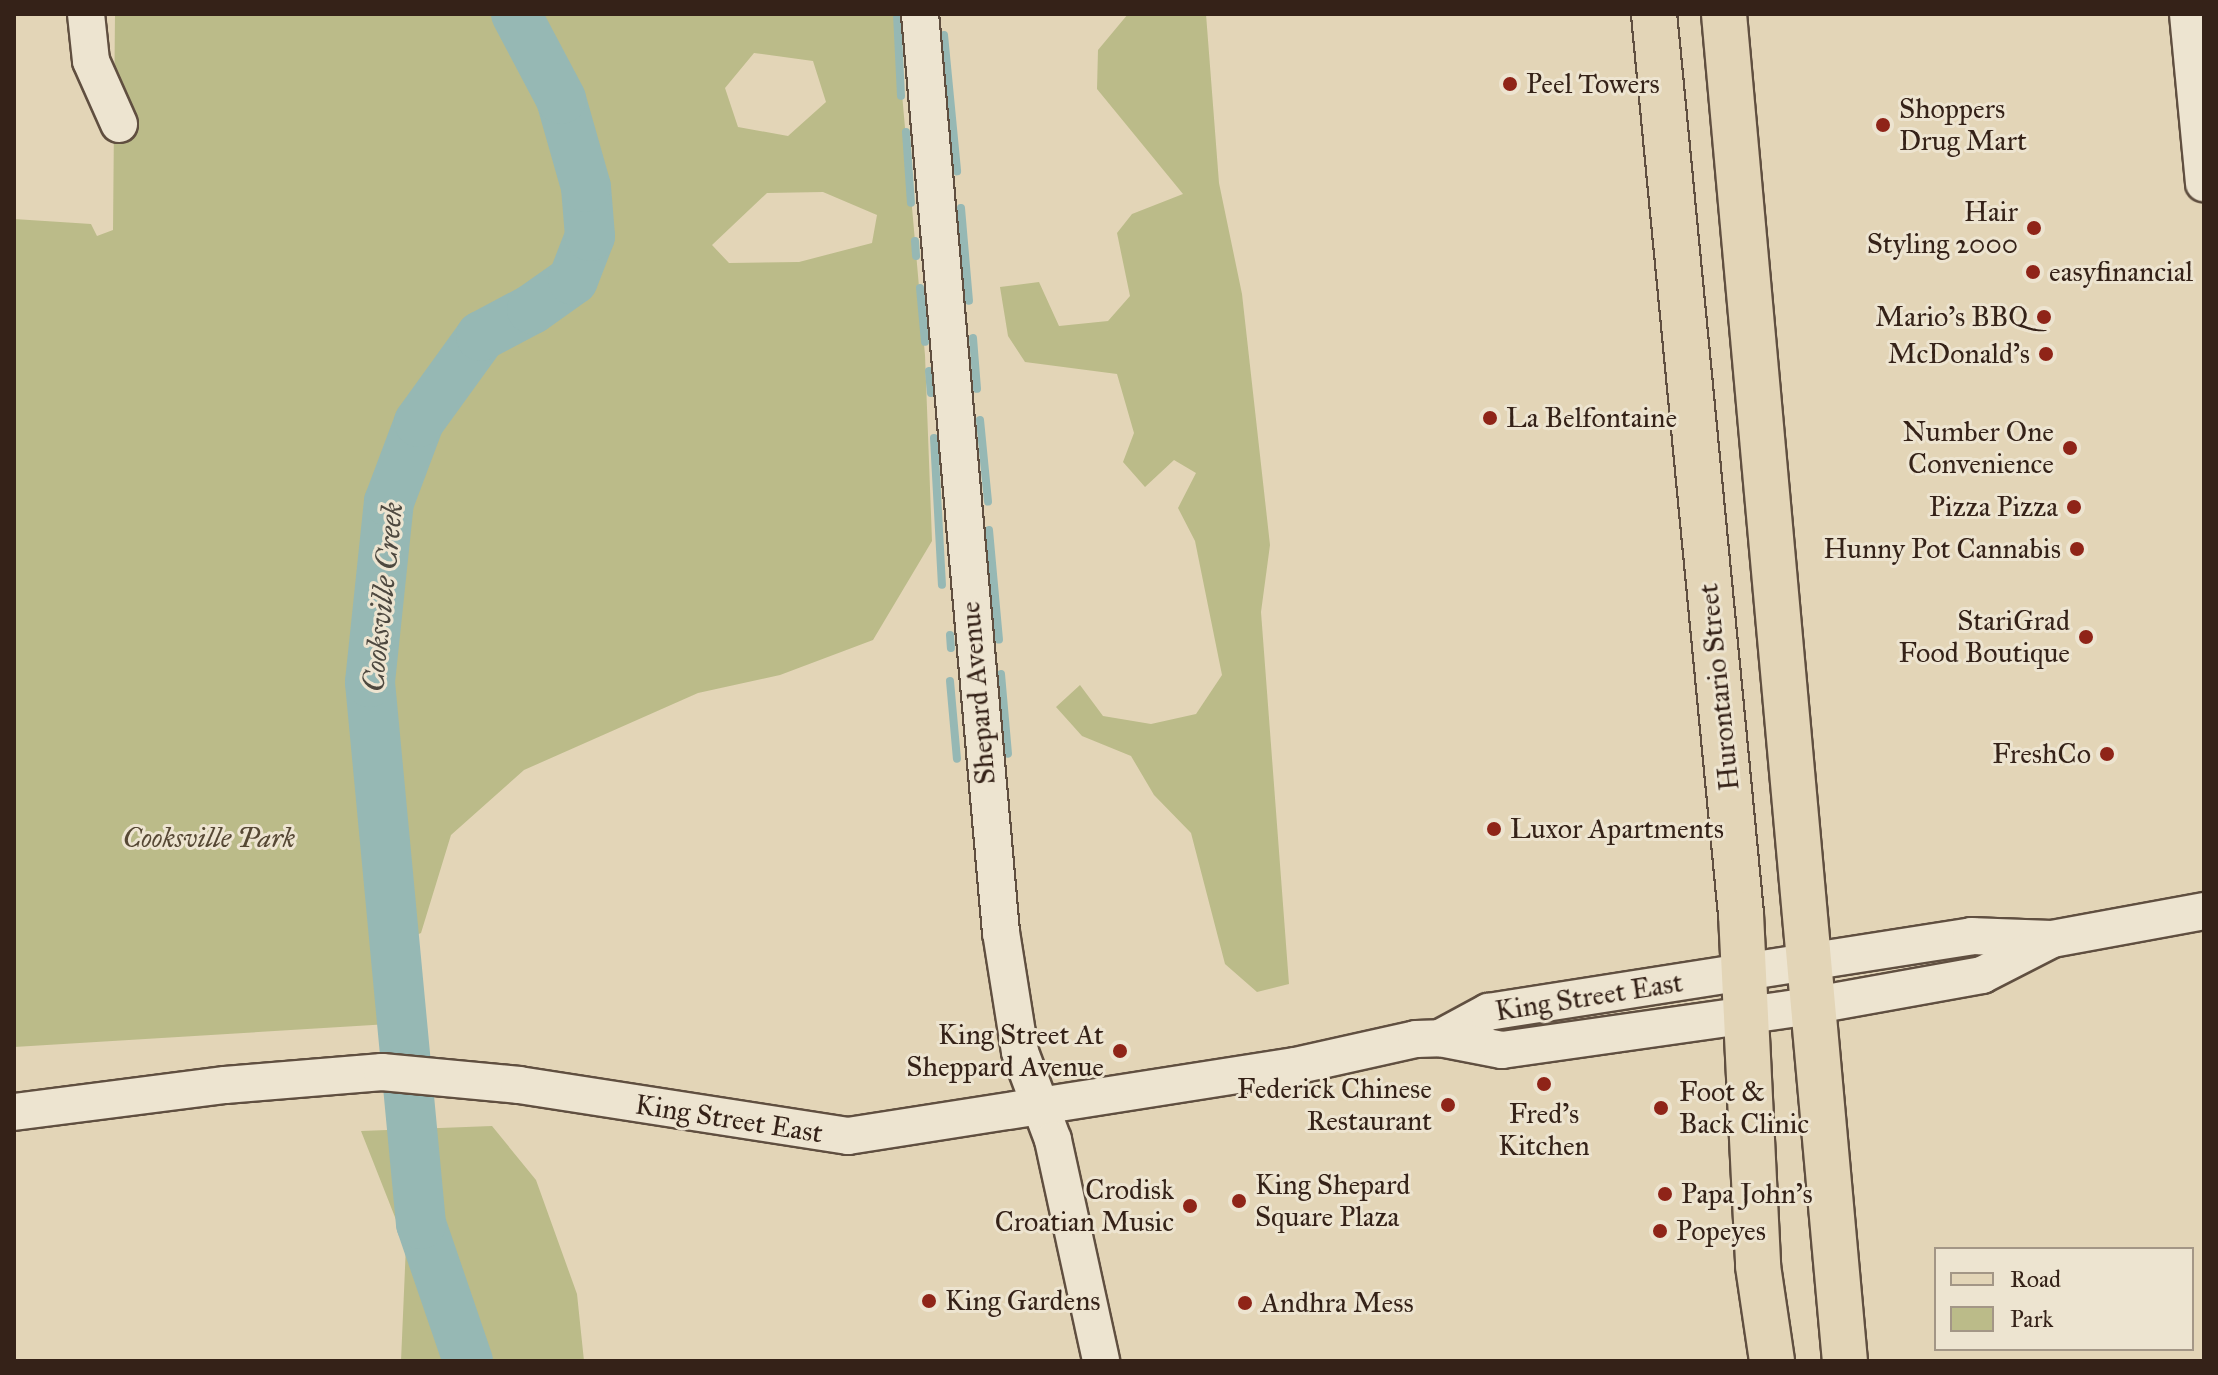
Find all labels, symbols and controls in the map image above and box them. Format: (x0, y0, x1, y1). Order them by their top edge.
place label: Peel Towers (1526, 67, 1660, 101)
marker: Peel Towers (1501, 75, 1519, 93)
place label: Shoppers Drug Mart (1899, 92, 2027, 158)
marker: Shoppers Drug Mart (1874, 116, 1892, 134)
place label: Hair Styling 2000 (1867, 195, 2018, 261)
marker: Hair Styling 2000 (2025, 219, 2043, 237)
place label: easyfinancial (2049, 255, 2193, 289)
marker: easyfinancial (2024, 263, 2042, 281)
place label: Mario’s BBQ (1875, 300, 2028, 334)
marker: Mario’s BBQ (2035, 308, 2053, 326)
place label: McDonald's (1888, 337, 2030, 371)
marker: McDonald's (2037, 345, 2055, 363)
place label: La Belfontaine (1506, 401, 1677, 435)
marker: La Belfontaine (1481, 409, 1499, 427)
place label: Number One Convenience (1902, 415, 2054, 481)
marker: Number One Convenience (2061, 439, 2079, 457)
place label: Pizza Pizza (1929, 490, 2058, 524)
marker: Pizza Pizza (2065, 498, 2083, 516)
water label: Cooksville Creek (355, 500, 411, 694)
place label: Hunny Pot Cannabis (1823, 532, 2061, 566)
marker: Hunny Pot Cannabis (2068, 540, 2086, 558)
street label: Hurontario Street (1691, 582, 1747, 792)
street label: Shepard Avenue (953, 600, 1003, 786)
place label: StariGrad Food Boutique (1898, 604, 2070, 670)
marker: StariGrad Food Boutique (2077, 628, 2095, 646)
place label: FreshCo (1992, 737, 2091, 771)
marker: FreshCo (2098, 745, 2116, 763)
place label: Luxor Apartments (1510, 812, 1724, 846)
marker: Luxor Apartments (1485, 820, 1503, 838)
park label: Cooksville Park (123, 821, 295, 855)
street label: King Street East (1493, 966, 1685, 1028)
place label: King Street At Sheppard Avenue (906, 1018, 1104, 1084)
marker: King Street At Sheppard Avenue (1111, 1042, 1129, 1060)
place label: Federick Chinese Restaurant (1237, 1072, 1432, 1138)
marker: Fred’s Kitchen (1535, 1075, 1553, 1093)
place label: Foot & Back Clinic (1679, 1075, 1809, 1141)
street label: King Street East (633, 1088, 825, 1150)
marker: Federick Chinese Restaurant (1439, 1096, 1457, 1114)
place label: Fred’s Kitchen (1498, 1097, 1590, 1163)
marker: Foot & Back Clinic (1650, 1097, 1672, 1119)
place label: King Shepard Square Plaza (1255, 1168, 1410, 1234)
place label: Crodisk Croatian Music (995, 1173, 1174, 1239)
place label: Papa John's (1681, 1177, 1813, 1211)
marker: Papa John's (1656, 1185, 1674, 1203)
marker: King Shepard Square Plaza (1230, 1192, 1248, 1210)
marker: Crodisk Croatian Music (1181, 1197, 1199, 1215)
place label: Popeyes (1676, 1214, 1766, 1248)
marker: Popeyes (1651, 1222, 1669, 1240)
legend (1934, 1247, 2194, 1351)
text: Road (2010, 1264, 2061, 1294)
place label: King Gardens (945, 1284, 1101, 1318)
place label: Andhra Mess (1261, 1286, 1414, 1320)
marker: King Gardens (920, 1292, 938, 1310)
marker: Andhra Mess (1236, 1294, 1254, 1312)
text: Park (2010, 1304, 2053, 1334)

